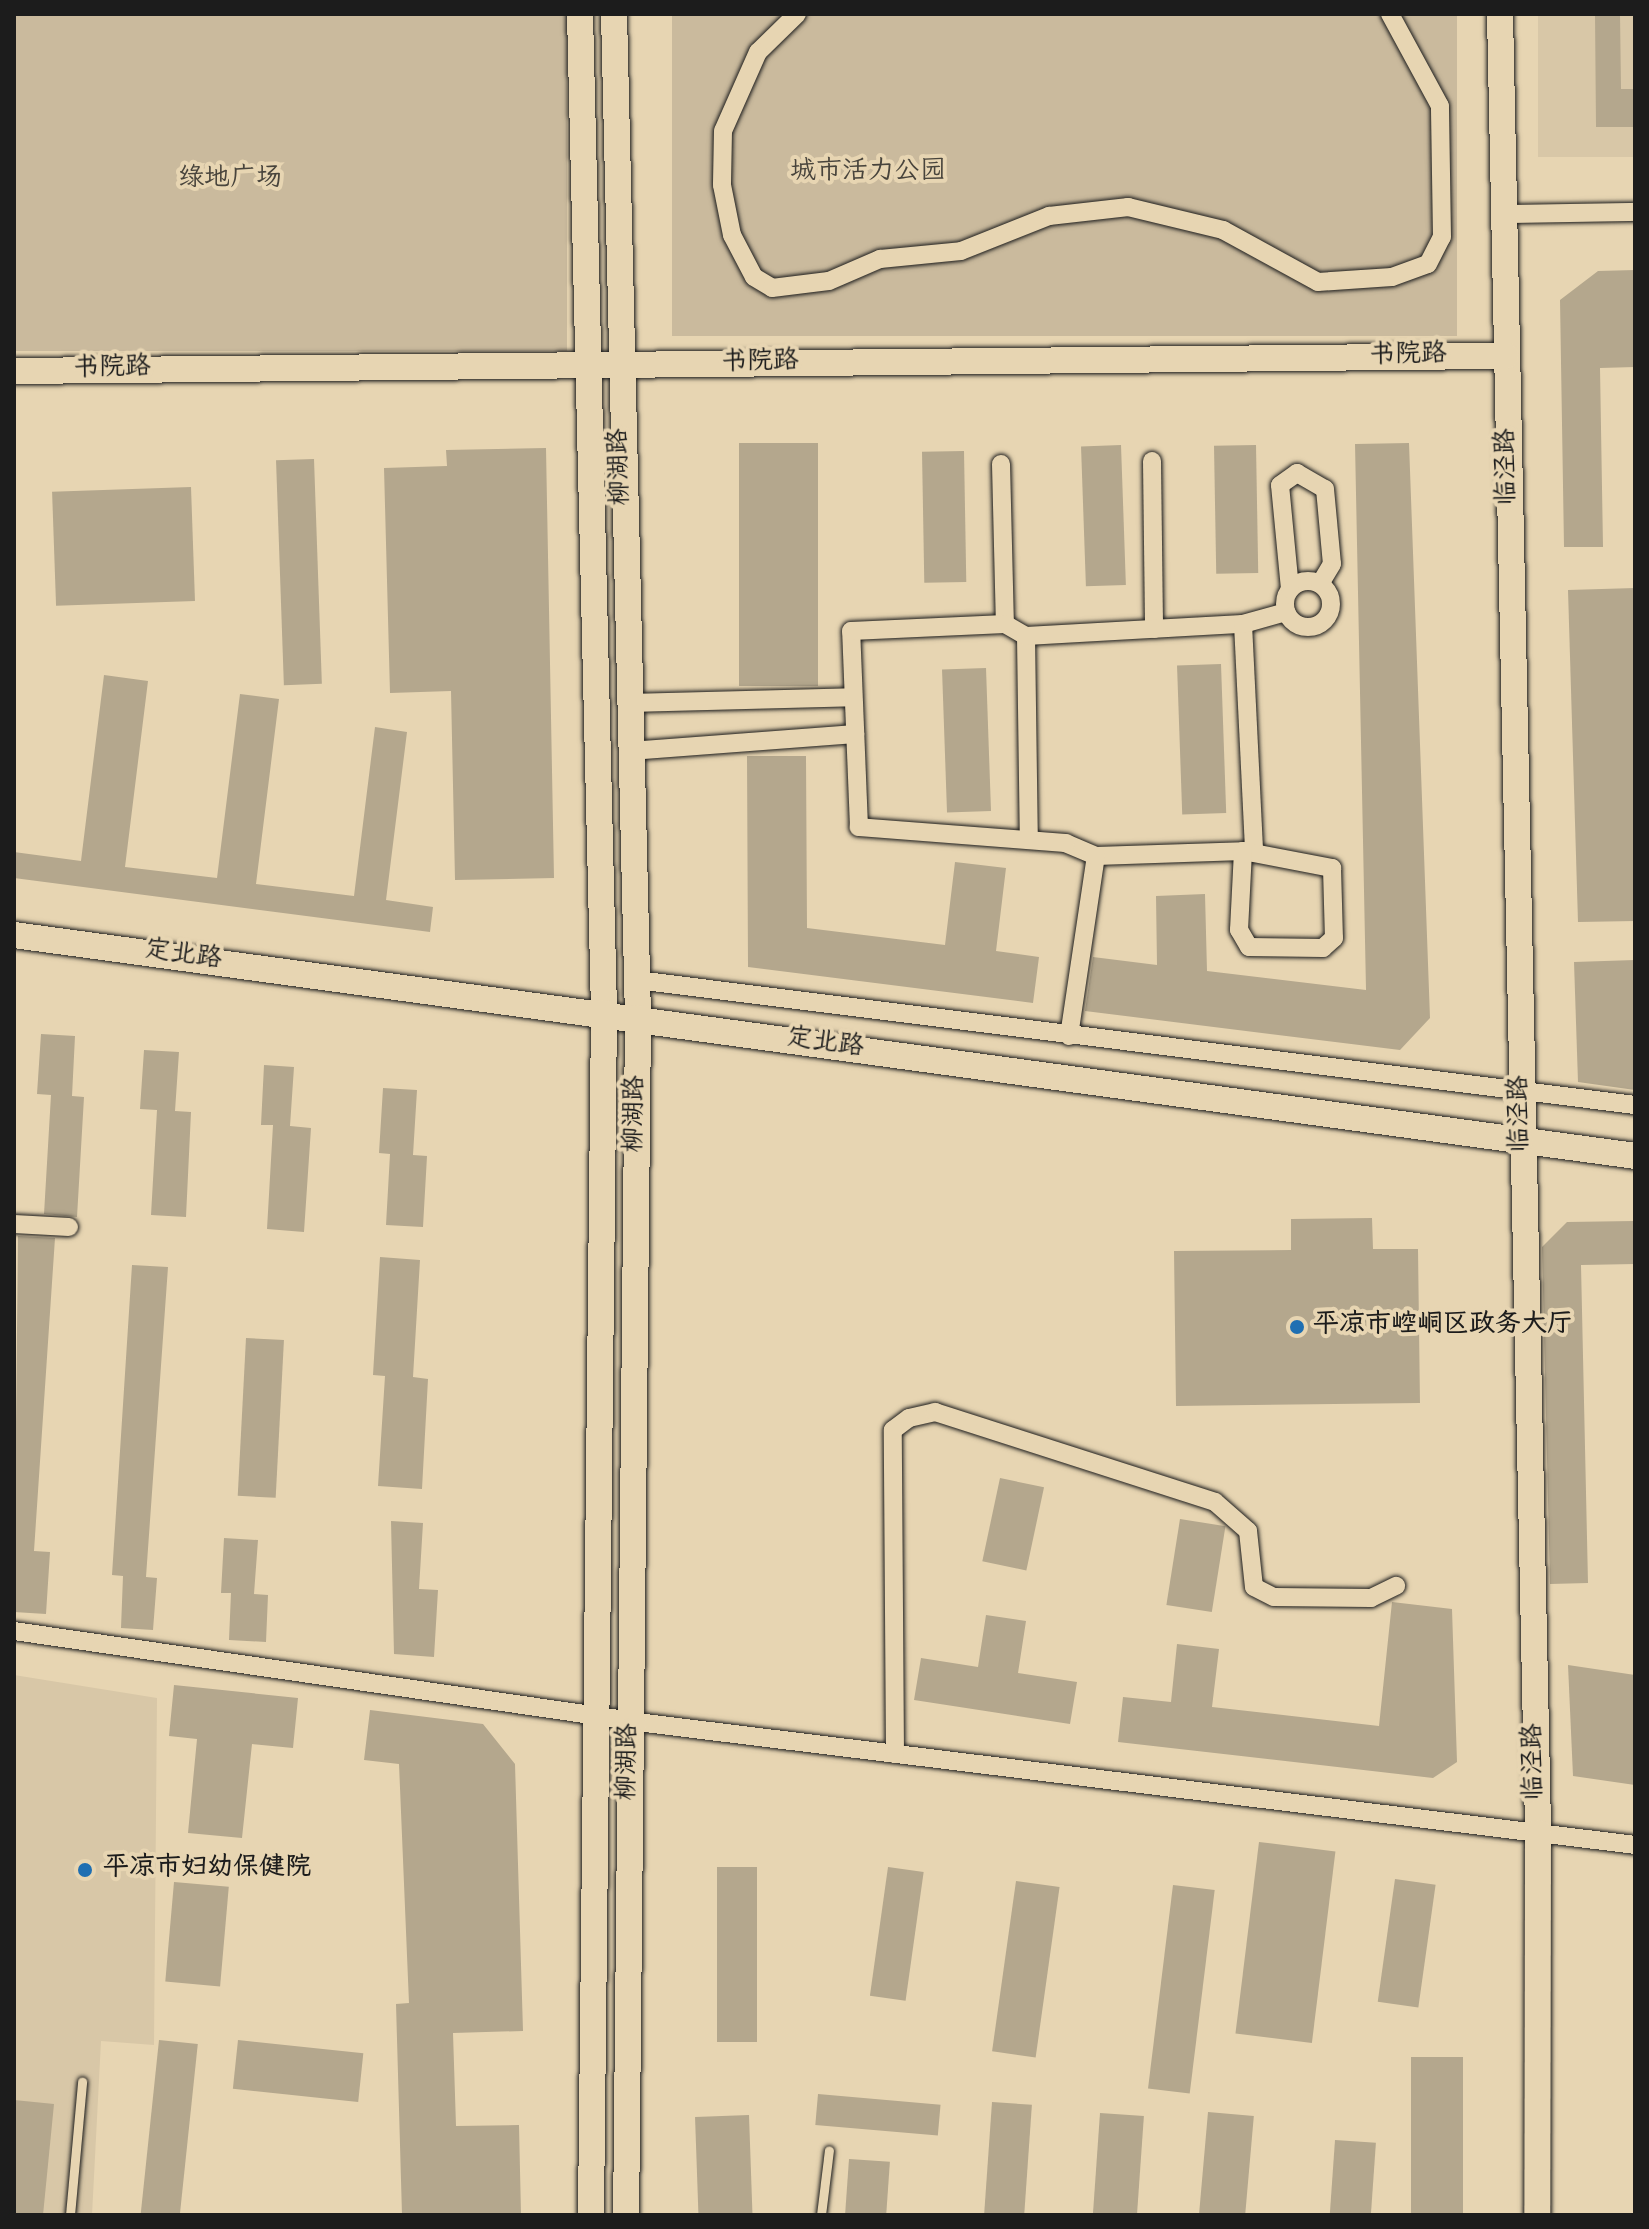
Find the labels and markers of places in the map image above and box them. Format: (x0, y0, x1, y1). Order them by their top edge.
place label: 平凉市崆峒区政务大厅 (1313, 1311, 1573, 1343)
marker: 平凉市崆峒区政务大厅 (1288, 1318, 1306, 1336)
place label: 平凉市妇幼保健院 (103, 1854, 311, 1886)
marker: 平凉市妇幼保健院 (74, 1859, 96, 1881)

